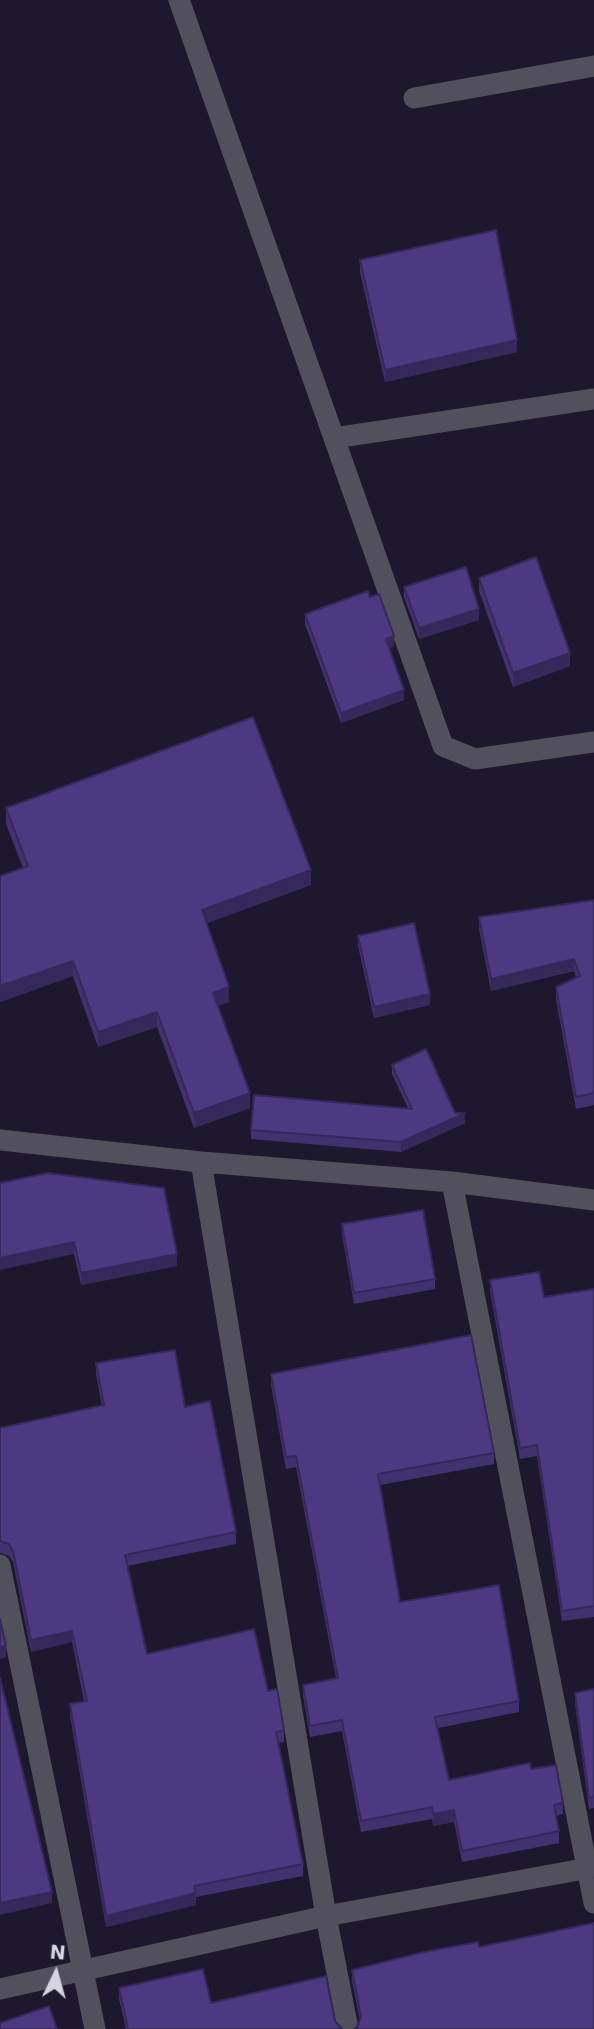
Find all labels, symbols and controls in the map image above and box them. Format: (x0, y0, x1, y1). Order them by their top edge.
north arrow (21, 1938, 91, 2008)
text: N (49, 1940, 67, 1964)

